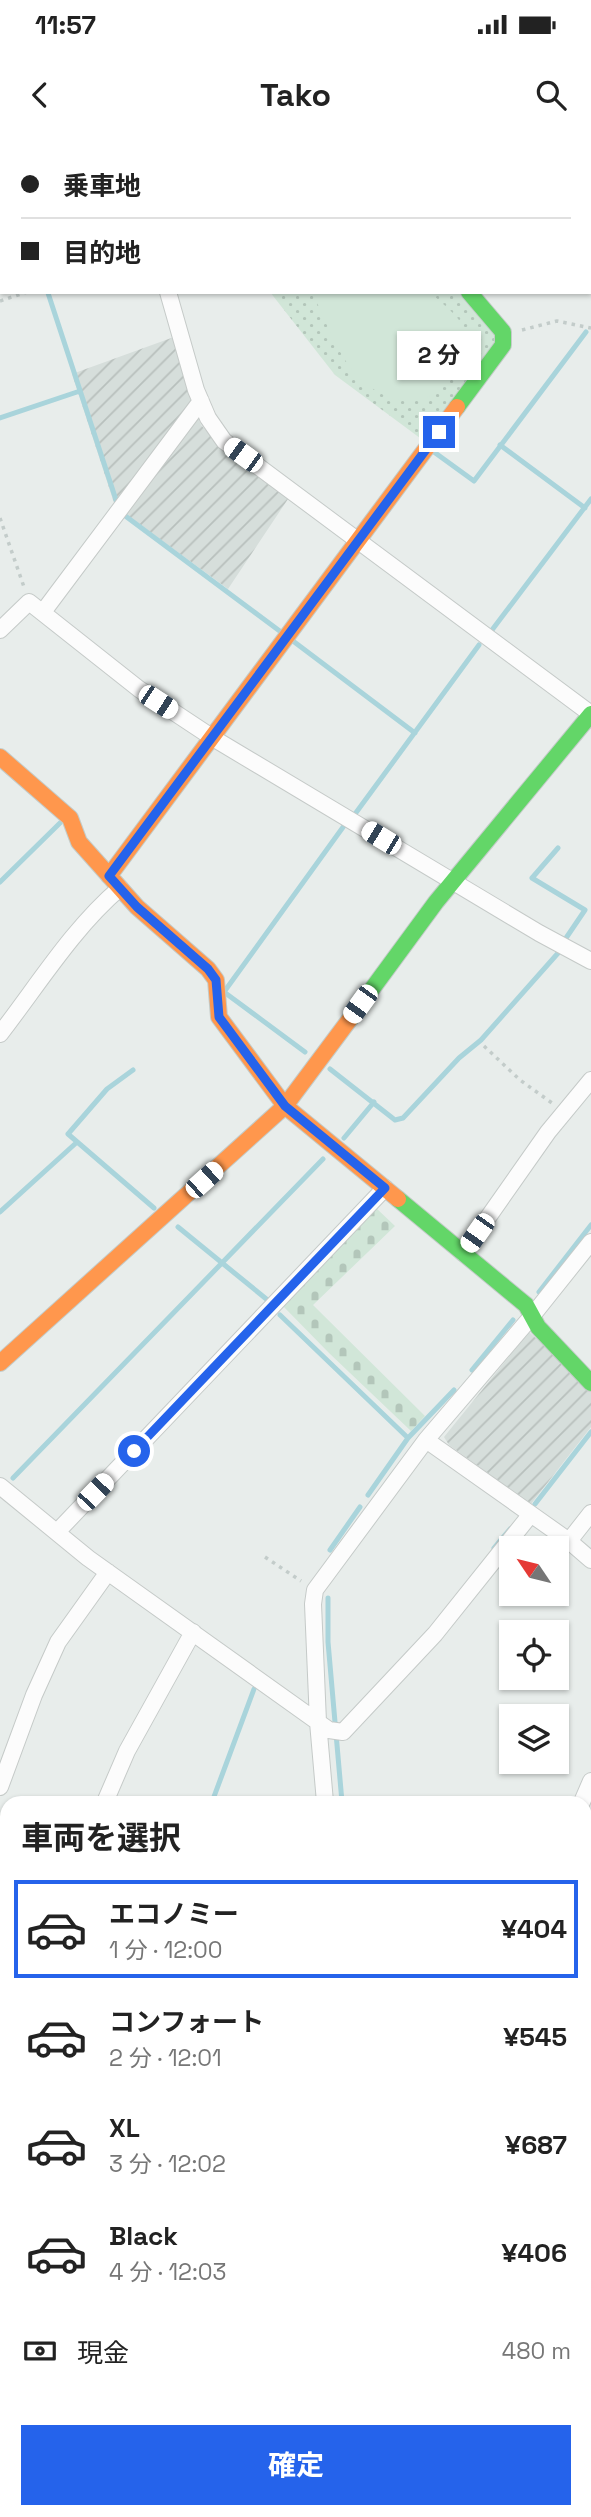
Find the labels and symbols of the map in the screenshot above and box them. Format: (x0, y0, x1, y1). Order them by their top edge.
callout: 2 分 (397, 330, 481, 380)
route end (423, 416, 455, 448)
car (220, 434, 267, 476)
car (135, 682, 182, 722)
car (358, 818, 405, 858)
car (340, 981, 381, 1027)
car (182, 1158, 227, 1202)
car (457, 1210, 498, 1256)
route start (118, 1435, 150, 1467)
car (73, 1470, 118, 1514)
north arrow (499, 1536, 569, 1606)

